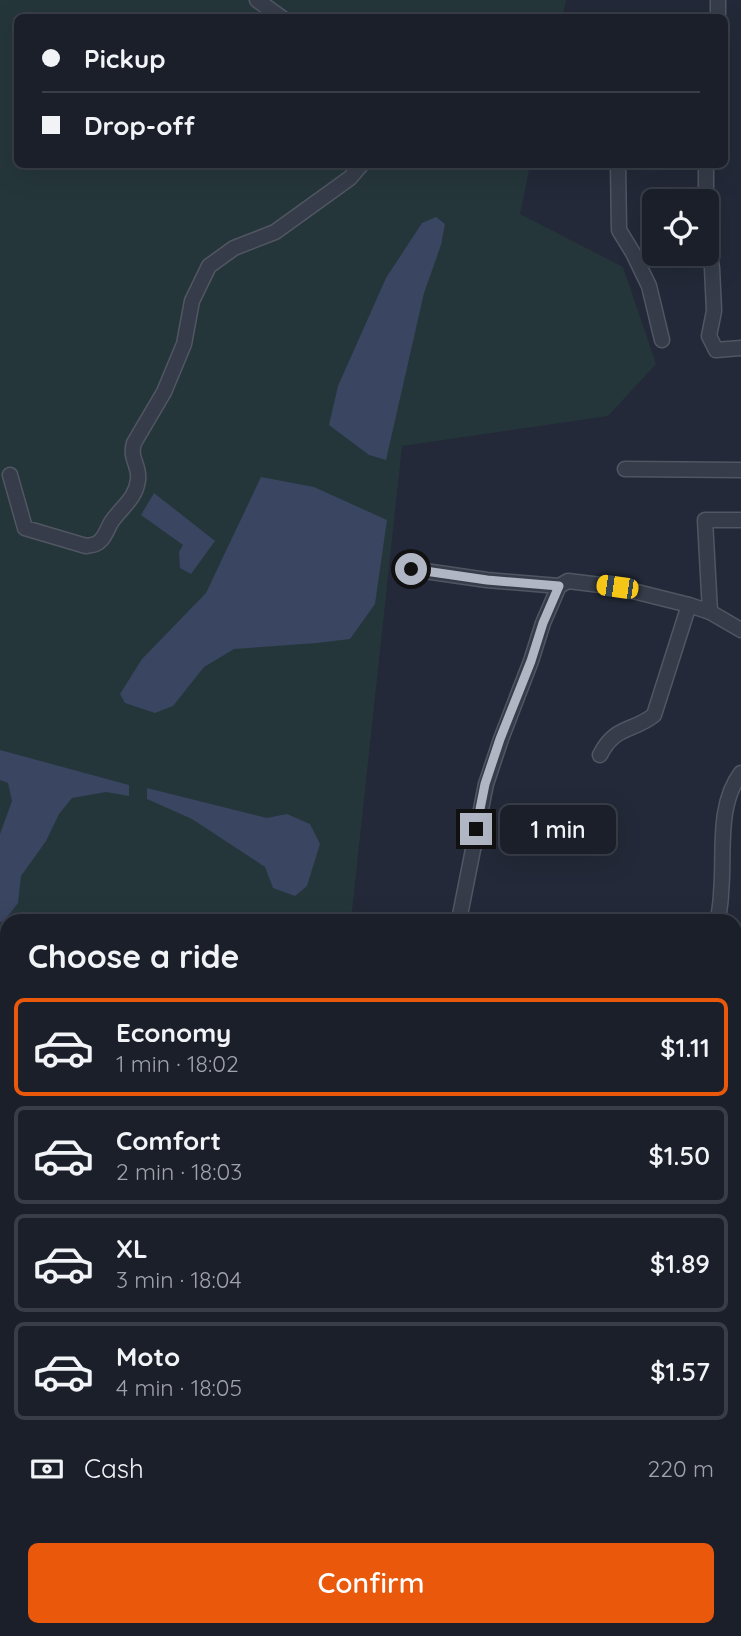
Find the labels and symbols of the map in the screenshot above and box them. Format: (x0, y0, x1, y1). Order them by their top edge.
route start (395, 553, 427, 585)
car (595, 574, 640, 600)
callout: 1 min (500, 804, 616, 854)
route end (460, 813, 492, 845)

